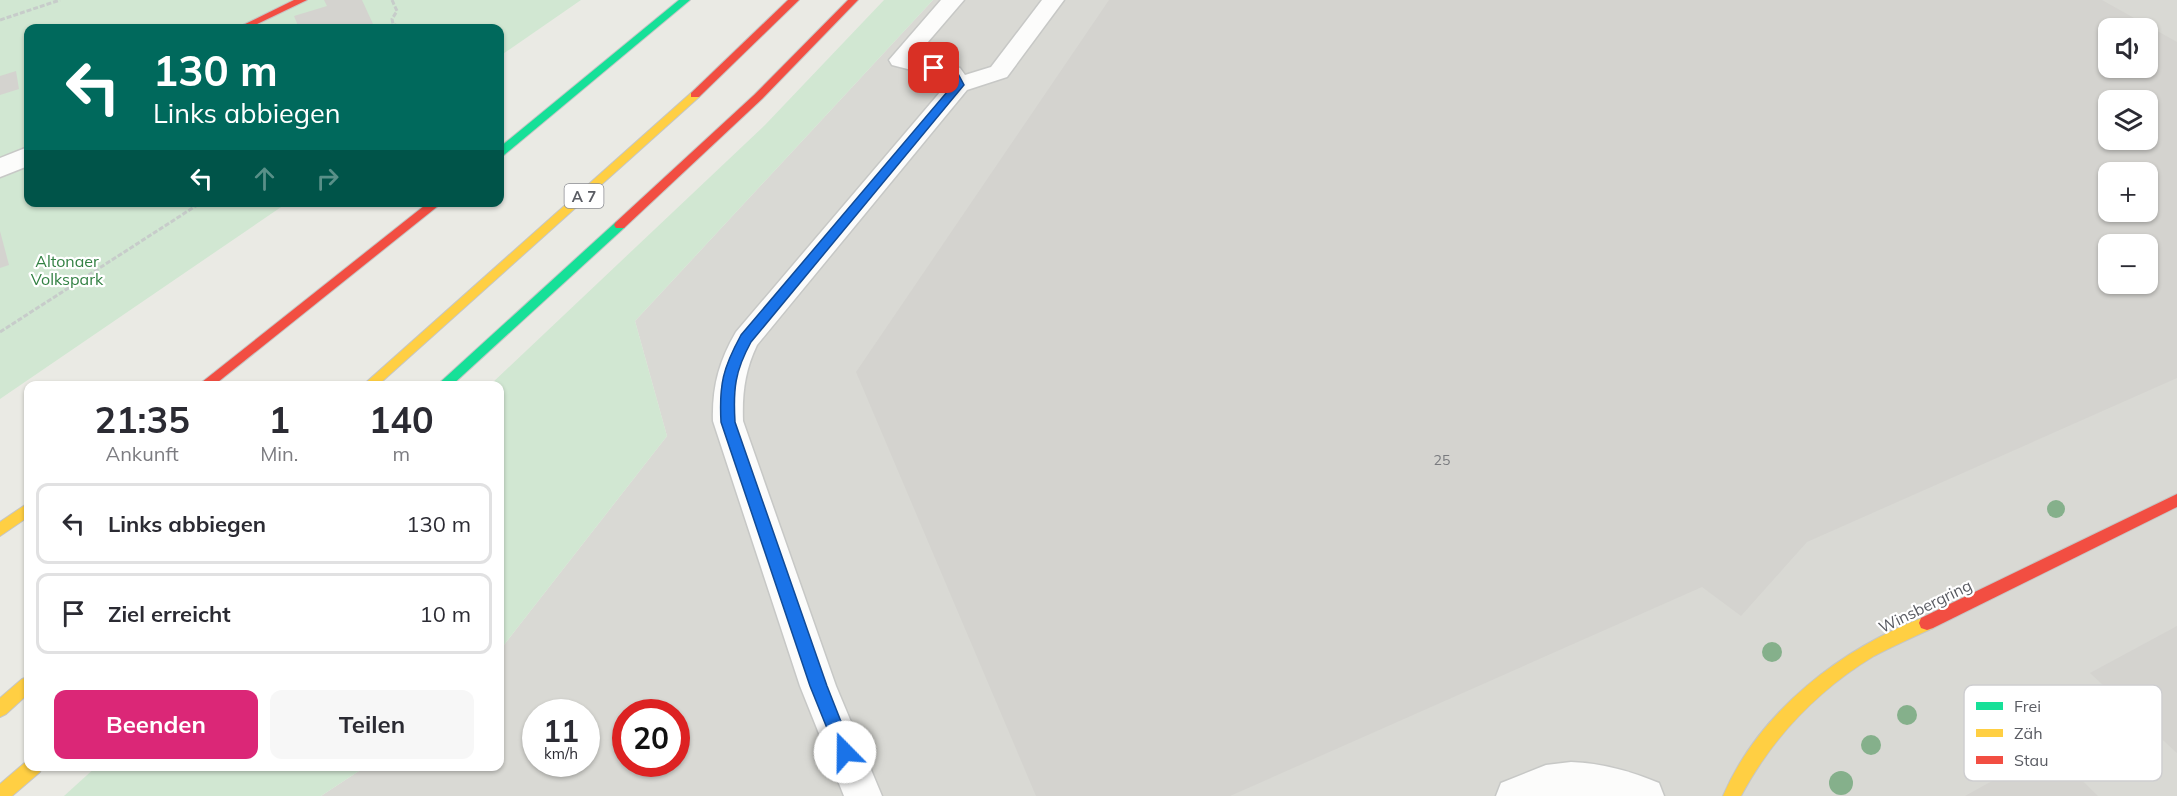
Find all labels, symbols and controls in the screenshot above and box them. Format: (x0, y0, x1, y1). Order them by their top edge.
map controls (2098, 18, 2158, 294)
button: sound (2098, 18, 2158, 78)
pin (908, 42, 959, 93)
text: 130 m (153, 44, 278, 97)
icon: left (54, 48, 132, 126)
icon: arrive (917, 51, 950, 84)
button: layers (2098, 90, 2158, 150)
text: Links abbiegen (153, 96, 341, 130)
icon: left (185, 162, 218, 195)
icon: ahead (248, 162, 281, 195)
icon: right (311, 162, 344, 195)
button: + (2098, 162, 2158, 222)
road number: A 7 (564, 184, 604, 208)
button: − (2098, 234, 2158, 294)
park label: Altonaer Volkspark (31, 251, 104, 289)
text: 21:35 (94, 397, 190, 442)
text: 1 (268, 397, 290, 442)
text: 140 (369, 397, 434, 442)
text: Ankunft (105, 441, 179, 466)
text: Min. (260, 441, 298, 466)
text: m (392, 441, 410, 466)
house number: 25 (1434, 451, 1450, 469)
icon: left (57, 507, 90, 540)
text: Links abbiegen (108, 510, 266, 538)
text: 130 m (406, 510, 471, 538)
street label: Winsbergring (1875, 575, 1975, 637)
icon: arrive (57, 597, 90, 630)
text: Ziel erreicht (108, 600, 231, 628)
text: 10 m (420, 600, 471, 628)
legend (1964, 685, 2162, 781)
button: Beenden (54, 690, 258, 759)
button: Teilen (270, 690, 474, 759)
text: Frei (2014, 696, 2041, 716)
speed limit sign: 20 (612, 699, 690, 777)
text: 11 (543, 712, 579, 750)
position arrow (813, 720, 877, 784)
text: Zäh (2014, 723, 2043, 743)
text: km/h (544, 744, 578, 763)
text: Stau (2014, 750, 2048, 770)

